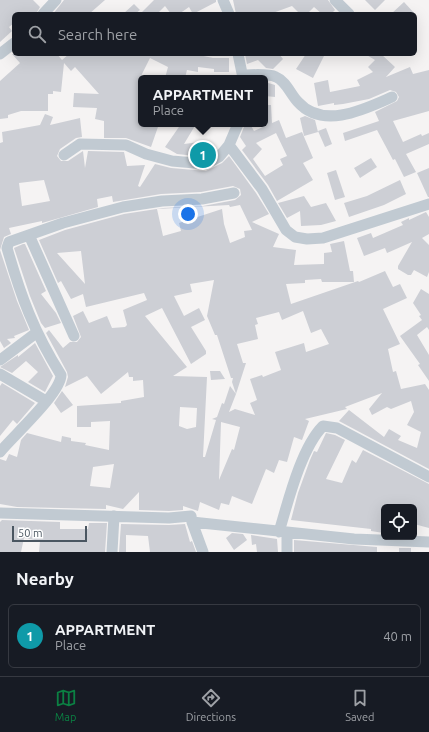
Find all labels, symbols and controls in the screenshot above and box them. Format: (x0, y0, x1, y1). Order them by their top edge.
search box (12, 12, 417, 56)
icon: search (26, 23, 48, 45)
text: Search here (58, 26, 137, 43)
popup (138, 75, 268, 127)
text: APPARTMENT (153, 86, 253, 103)
text: Place (153, 103, 184, 117)
pin: 1 (190, 140, 216, 170)
your location (178, 204, 198, 224)
map controls (381, 504, 417, 540)
button: locate (381, 504, 417, 540)
scale bar (12, 524, 87, 543)
text: 50 m (18, 527, 42, 539)
text: Nearby (16, 569, 74, 588)
text: APPARTMENT (55, 621, 155, 638)
text: 1 (26, 629, 34, 643)
text: 40 m (383, 629, 412, 643)
text: Place (55, 638, 86, 652)
tab: Map (55, 687, 77, 723)
tab: Directions (186, 687, 236, 723)
tab: Saved (345, 687, 374, 723)

